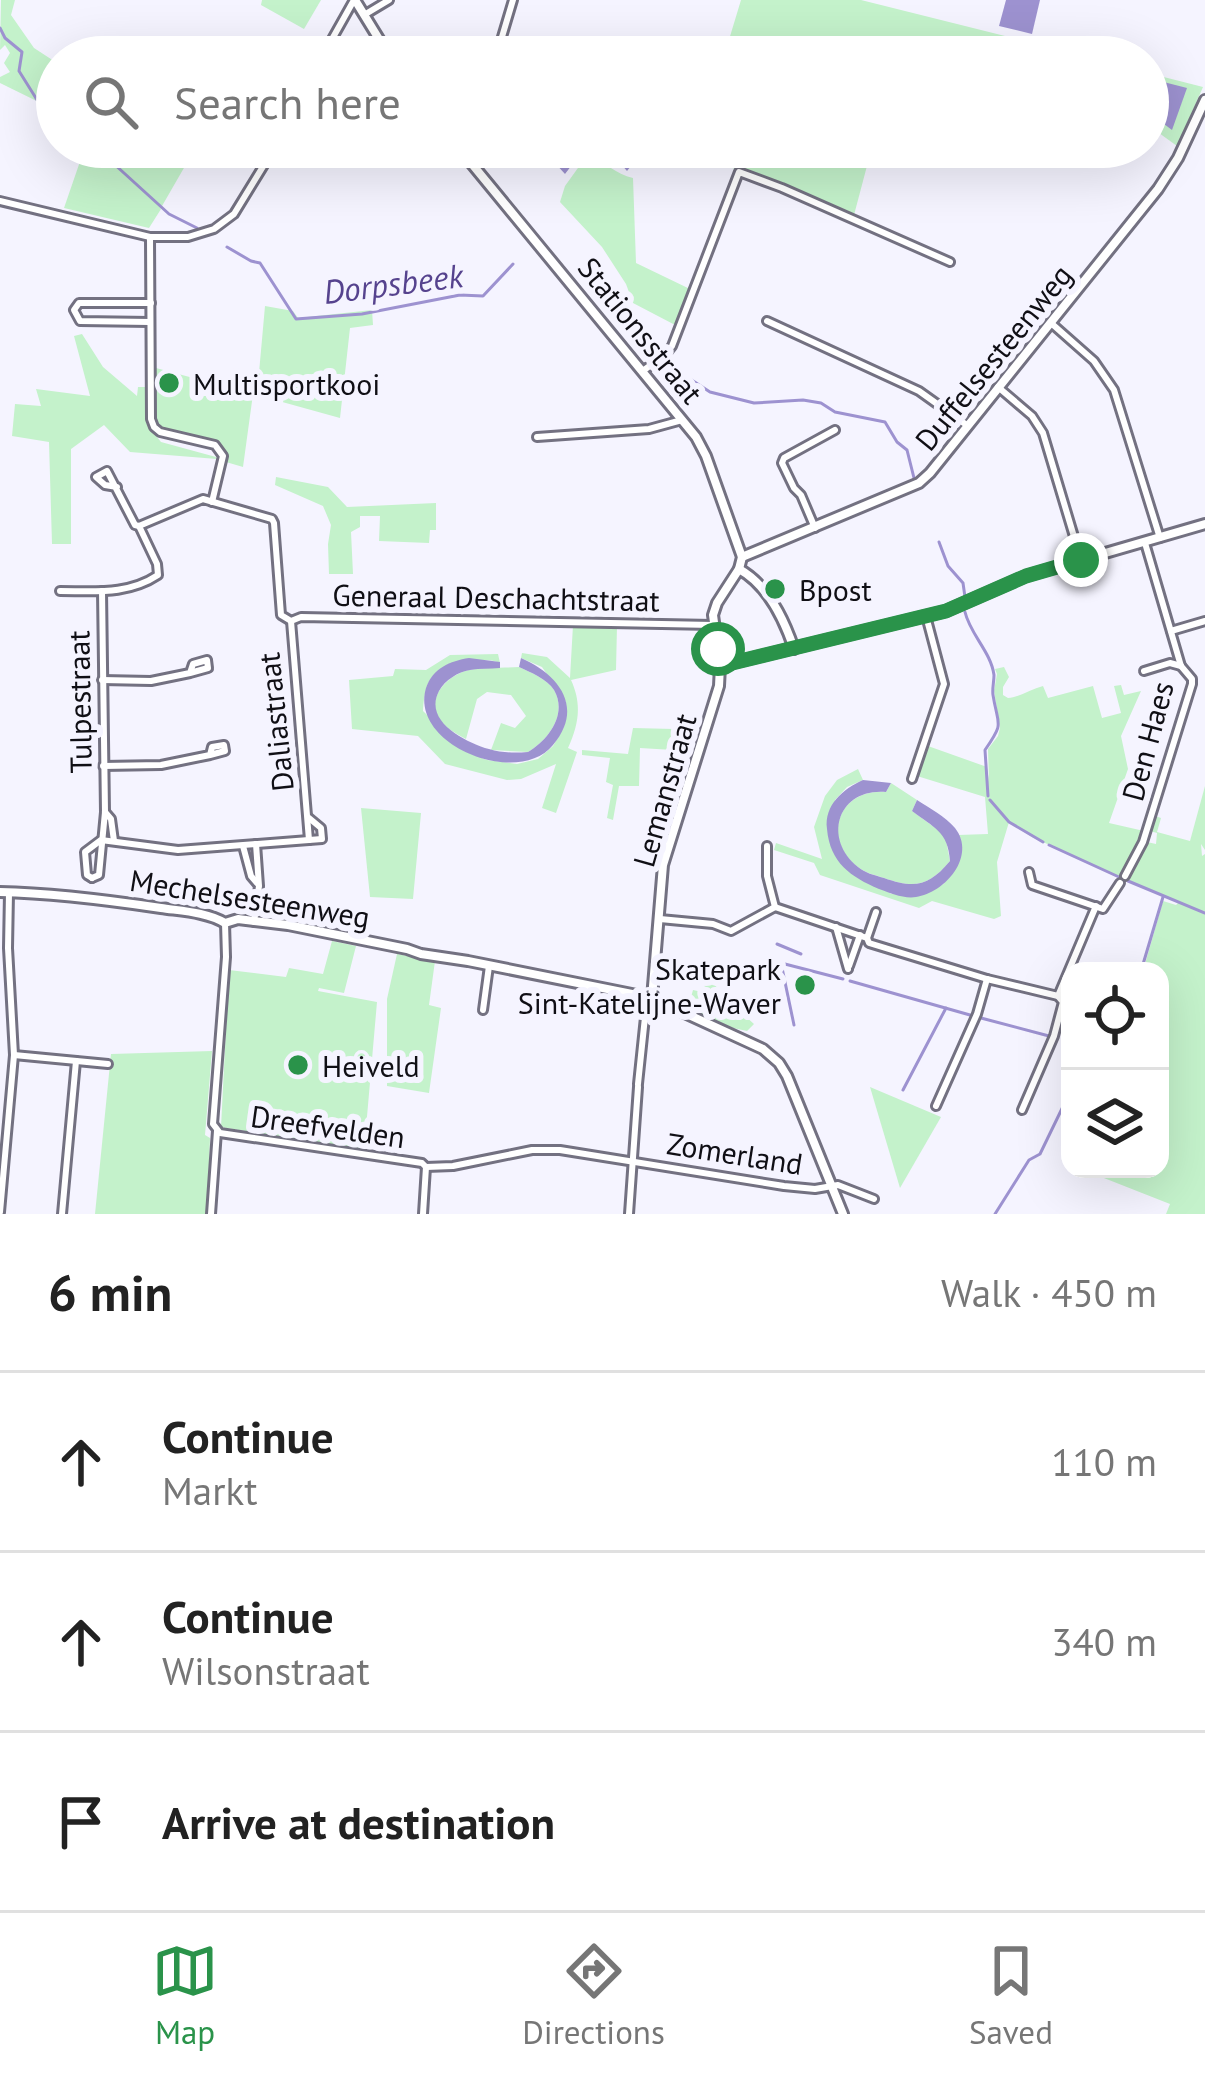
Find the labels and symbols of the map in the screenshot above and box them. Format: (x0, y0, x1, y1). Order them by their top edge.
street label: Stationsstraat (570, 249, 712, 411)
water label: Dorpsbeek (321, 253, 466, 313)
street label: Duffelsesteenweg (906, 256, 1080, 458)
place label: Multisportkooi (193, 364, 380, 403)
marker: Multisportkooi (156, 370, 182, 396)
route end (1054, 533, 1108, 587)
place label: Bpost (799, 570, 872, 609)
street label: Generaal Deschachtstraat (332, 575, 660, 619)
marker: Bpost (762, 576, 788, 602)
route start (691, 622, 745, 676)
street label: Tulpestraat (58, 630, 100, 774)
street label: Daliastraat (248, 651, 302, 793)
street label: Den Haes (1112, 677, 1182, 805)
street label: Lemanstraat (624, 709, 704, 871)
street label: Mechelsesteenweg (127, 860, 373, 936)
place label: Skatepark Sint-Katelijne-Waver (518, 949, 782, 1022)
marker: Skatepark Sint-Katelijne-Waver (792, 972, 818, 998)
place label: Heiveld (322, 1046, 420, 1085)
marker: Heiveld (285, 1052, 311, 1078)
street label: Dreefvelden (248, 1096, 408, 1156)
street label: Zomerland (664, 1123, 806, 1183)

